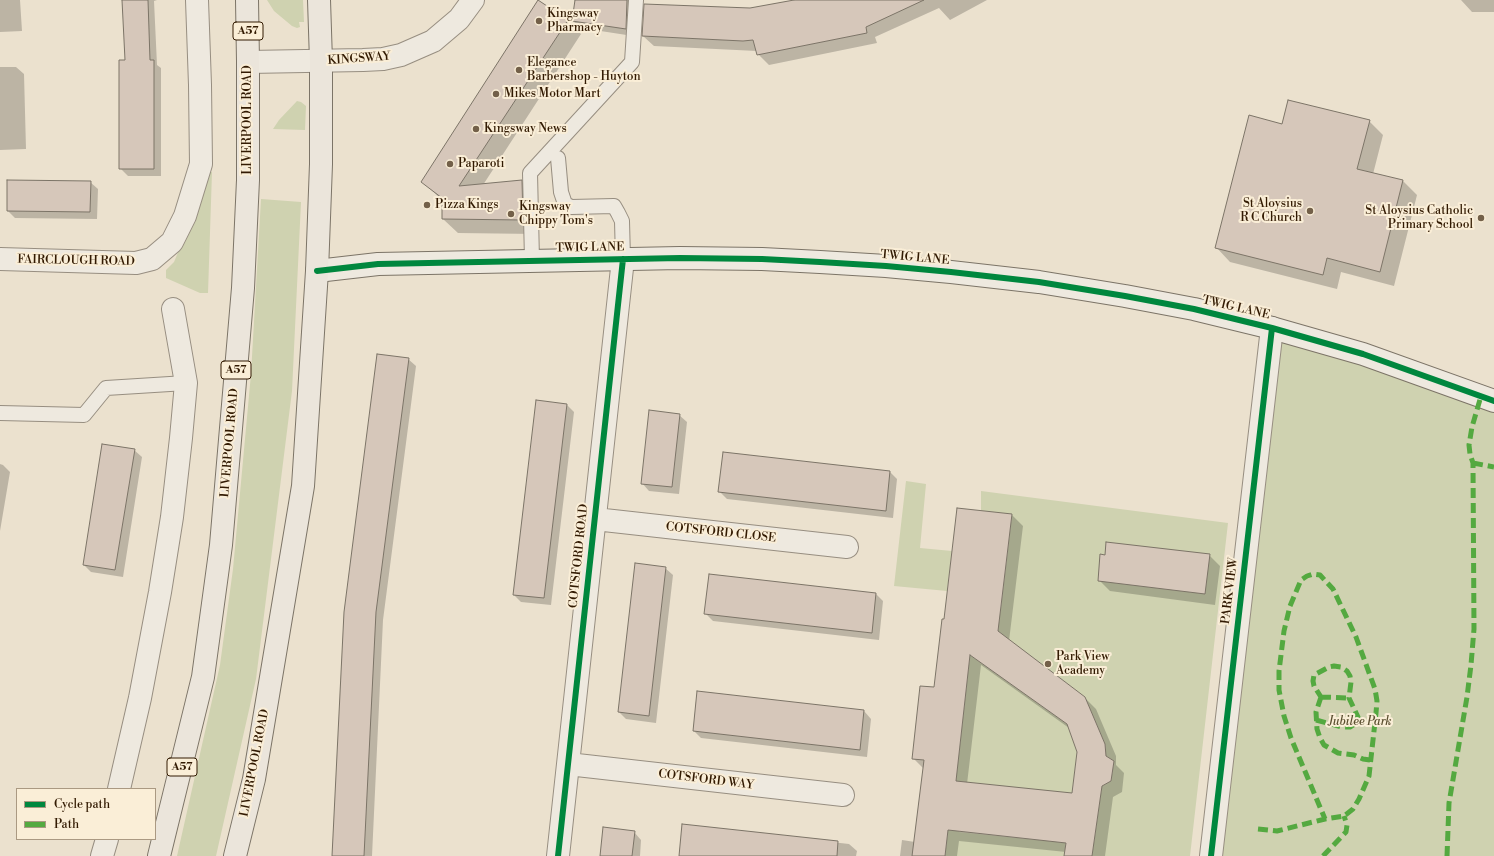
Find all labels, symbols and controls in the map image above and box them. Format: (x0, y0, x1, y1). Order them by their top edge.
place label: Kingsway Pharmacy (547, 7, 602, 35)
marker: Kingsway Pharmacy (534, 16, 544, 26)
road number: A57 (233, 22, 263, 40)
street label: KINGSWAY (327, 50, 391, 68)
place label: Elegance Barbershop - Huyton (527, 56, 641, 84)
street label: LIVERPOOL ROAD (241, 65, 255, 175)
marker: Elegance Barbershop - Huyton (514, 65, 524, 75)
place label: Mikes Motor Mart (504, 87, 601, 101)
marker: Mikes Motor Mart (491, 89, 501, 99)
place label: Kingsway News (484, 122, 567, 136)
marker: Kingsway News (471, 124, 481, 134)
place label: Paparoti (458, 157, 505, 171)
marker: Paparoti (445, 159, 455, 169)
place label: St Aloysius R C Church (1240, 197, 1302, 225)
place label: Pizza Kings (435, 198, 499, 212)
marker: Pizza Kings (422, 200, 432, 210)
place label: Kingsway Chippy Tom's (519, 200, 593, 228)
place label: St Aloysius Catholic Primary School (1365, 204, 1473, 232)
marker: St Aloysius R C Church (1305, 206, 1315, 216)
marker: Kingsway Chippy Tom's (506, 209, 516, 219)
marker: St Aloysius Catholic Primary School (1476, 213, 1486, 223)
street label: TWIG LANE (555, 240, 625, 256)
street label: TWIG LANE (880, 248, 950, 268)
street label: FAIRCLOUGH ROAD (17, 253, 135, 269)
street label: TWIG LANE (1201, 293, 1271, 323)
road number: A57 (221, 361, 251, 379)
street label: LIVERPOOL ROAD (218, 388, 242, 498)
street label: COTSFORD ROAD (566, 503, 592, 609)
street label: COTSFORD CLOSE (665, 520, 777, 546)
street label: PARK VIEW (1219, 557, 1241, 625)
place label: Park View Academy (1056, 650, 1110, 678)
marker: Park View Academy (1043, 659, 1053, 669)
street label: LIVERPOOL ROAD (237, 708, 273, 818)
park label: Jubilee Park (1328, 715, 1392, 729)
road number: A57 (167, 758, 197, 776)
street label: COTSFORD WAY (658, 767, 754, 793)
legend (16, 788, 156, 840)
text: Cycle path (54, 797, 110, 812)
text: Path (54, 817, 79, 832)

